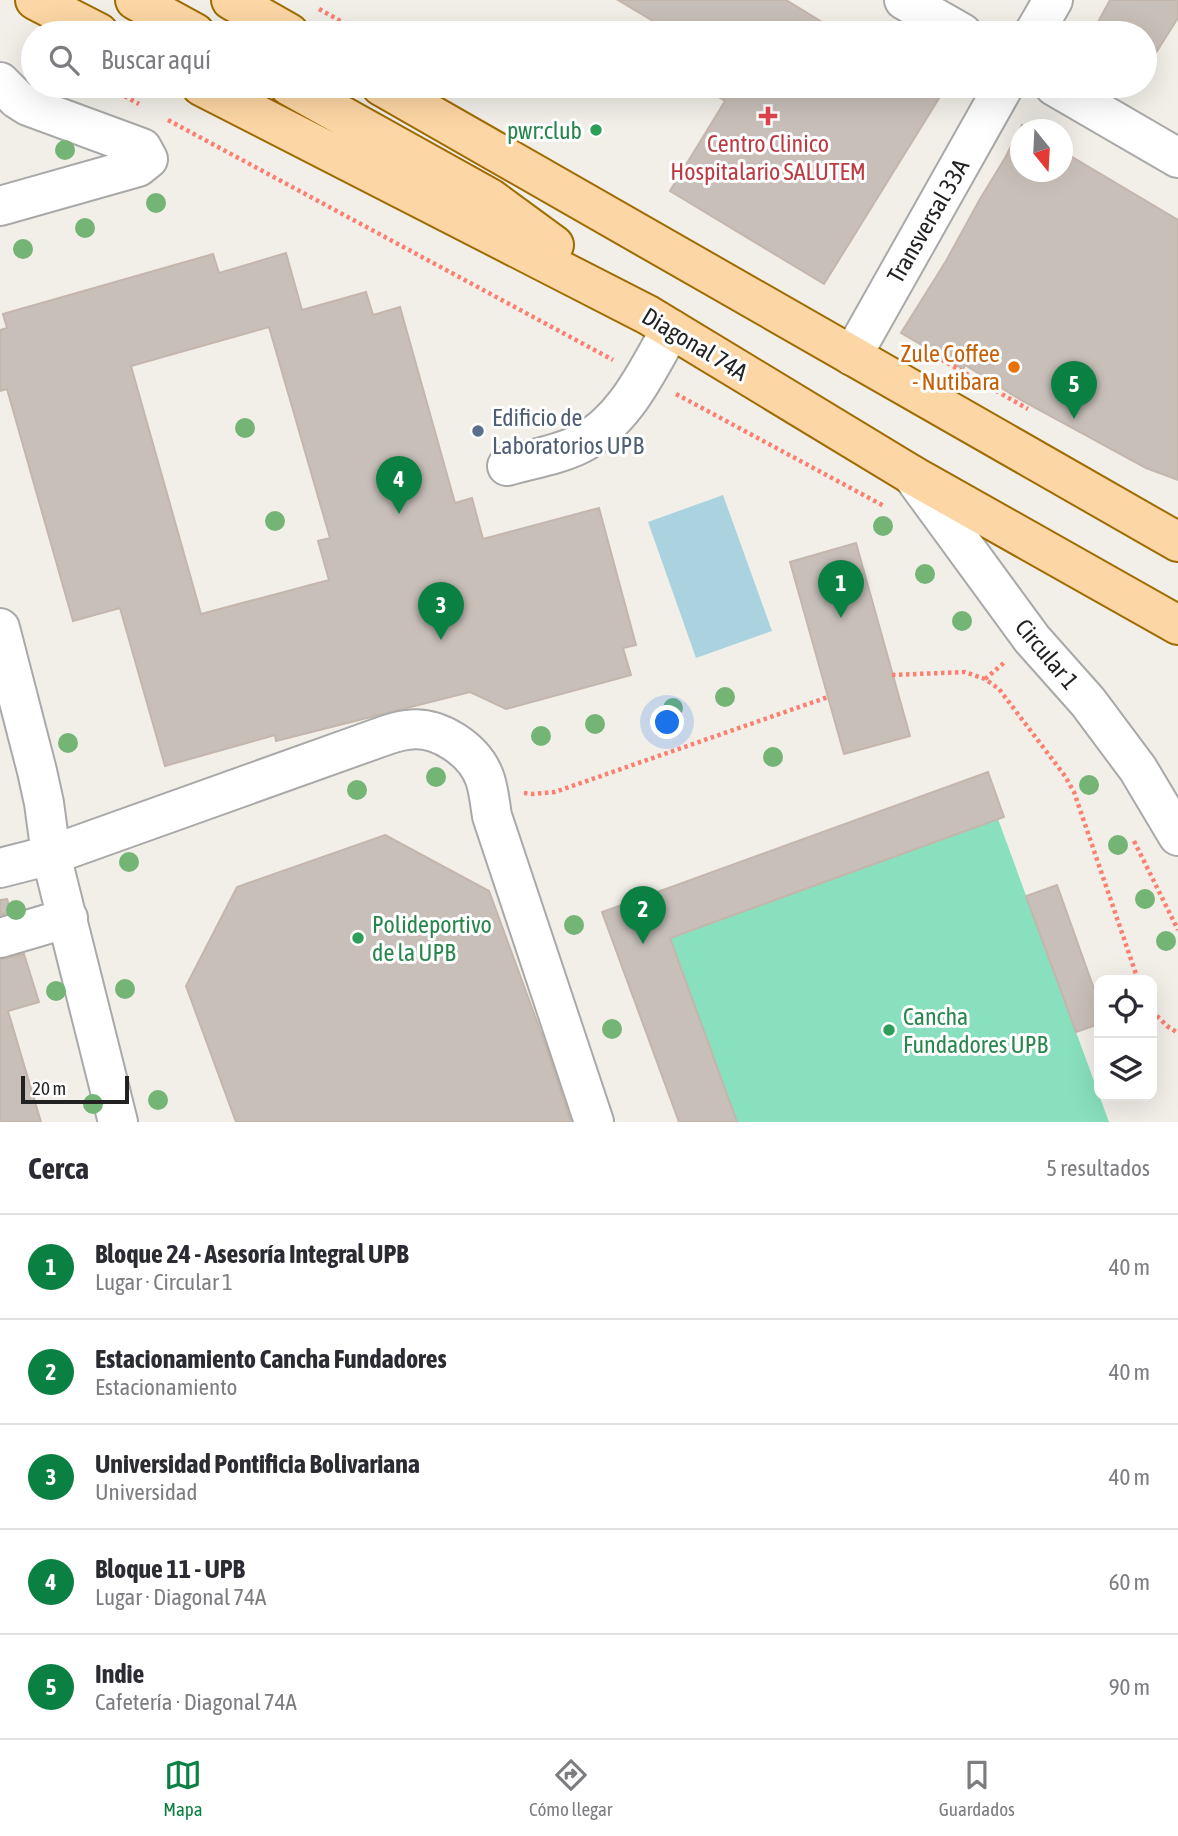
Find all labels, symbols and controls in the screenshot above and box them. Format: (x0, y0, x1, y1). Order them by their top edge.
search box (21, 21, 1157, 98)
icon: search (45, 41, 83, 79)
text: Buscar aquí (101, 45, 211, 75)
marker: Centro Clinico Hospitalario SALUTEM (758, 106, 778, 126)
place label: pwr:club (507, 117, 582, 144)
north arrow (1010, 119, 1073, 182)
marker: pwr:club (588, 122, 604, 138)
place label: Centro Clinico Hospitalario SALUTEM (670, 130, 866, 185)
street label: Transversal 33A (882, 154, 974, 288)
street label: Diagonal 74A (637, 302, 753, 386)
place label: Zule Coffee - Nutibara (901, 340, 1000, 395)
marker: Zule Coffee - Nutibara (1006, 359, 1022, 375)
pin: 5 (1051, 361, 1097, 419)
place label: Edificio de Laboratorios UPB (492, 404, 644, 459)
marker: Edificio de Laboratorios UPB (470, 423, 486, 439)
pin: 4 (376, 456, 422, 514)
pin: 1 (818, 560, 864, 618)
pin: 3 (418, 582, 464, 640)
street label: Circular 1 (1010, 614, 1084, 694)
your location (650, 705, 684, 739)
pin: 2 (620, 886, 666, 944)
place label: Polideportivo de la UPB (372, 911, 492, 966)
marker: Polideportivo de la UPB (350, 930, 366, 946)
map controls (1094, 975, 1157, 1101)
button: locate (1094, 975, 1157, 1038)
place label: Cancha Fundadores UPB (903, 1003, 1049, 1058)
marker: Cancha Fundadores UPB (881, 1022, 897, 1038)
button: layers (1094, 1038, 1157, 1101)
scale bar (21, 1073, 130, 1105)
text: 20 m (32, 1077, 66, 1099)
text: Cerca (28, 1151, 89, 1185)
text: 5 resultados (1046, 1155, 1150, 1181)
text: Bloque 24 - Asesoría Integral UPB (95, 1239, 408, 1269)
text: 1 (46, 1254, 56, 1280)
text: 40 m (1109, 1254, 1150, 1280)
text: Lugar · Circular 1 (95, 1269, 233, 1295)
text: Estacionamiento Cancha Fundadores (95, 1344, 447, 1374)
text: 2 (46, 1359, 56, 1385)
text: 40 m (1109, 1359, 1150, 1385)
text: Estacionamiento (95, 1374, 237, 1400)
text: Universidad Pontificia Bolivariana (95, 1449, 420, 1479)
text: 3 (46, 1464, 56, 1490)
text: 40 m (1109, 1464, 1150, 1490)
text: Universidad (95, 1479, 197, 1505)
text: Bloque 11 - UPB (95, 1554, 245, 1584)
text: 4 (46, 1569, 56, 1595)
text: 60 m (1109, 1569, 1150, 1595)
text: Lugar · Diagonal 74A (95, 1584, 266, 1610)
text: Indie (95, 1659, 144, 1689)
text: 5 (46, 1674, 56, 1700)
text: 90 m (1109, 1674, 1150, 1700)
text: Cafetería · Diagonal 74A (95, 1689, 297, 1715)
tab: Mapa (163, 1756, 203, 1820)
tab: Cómo llegar (529, 1756, 612, 1820)
tab: Guardados (939, 1756, 1015, 1820)

